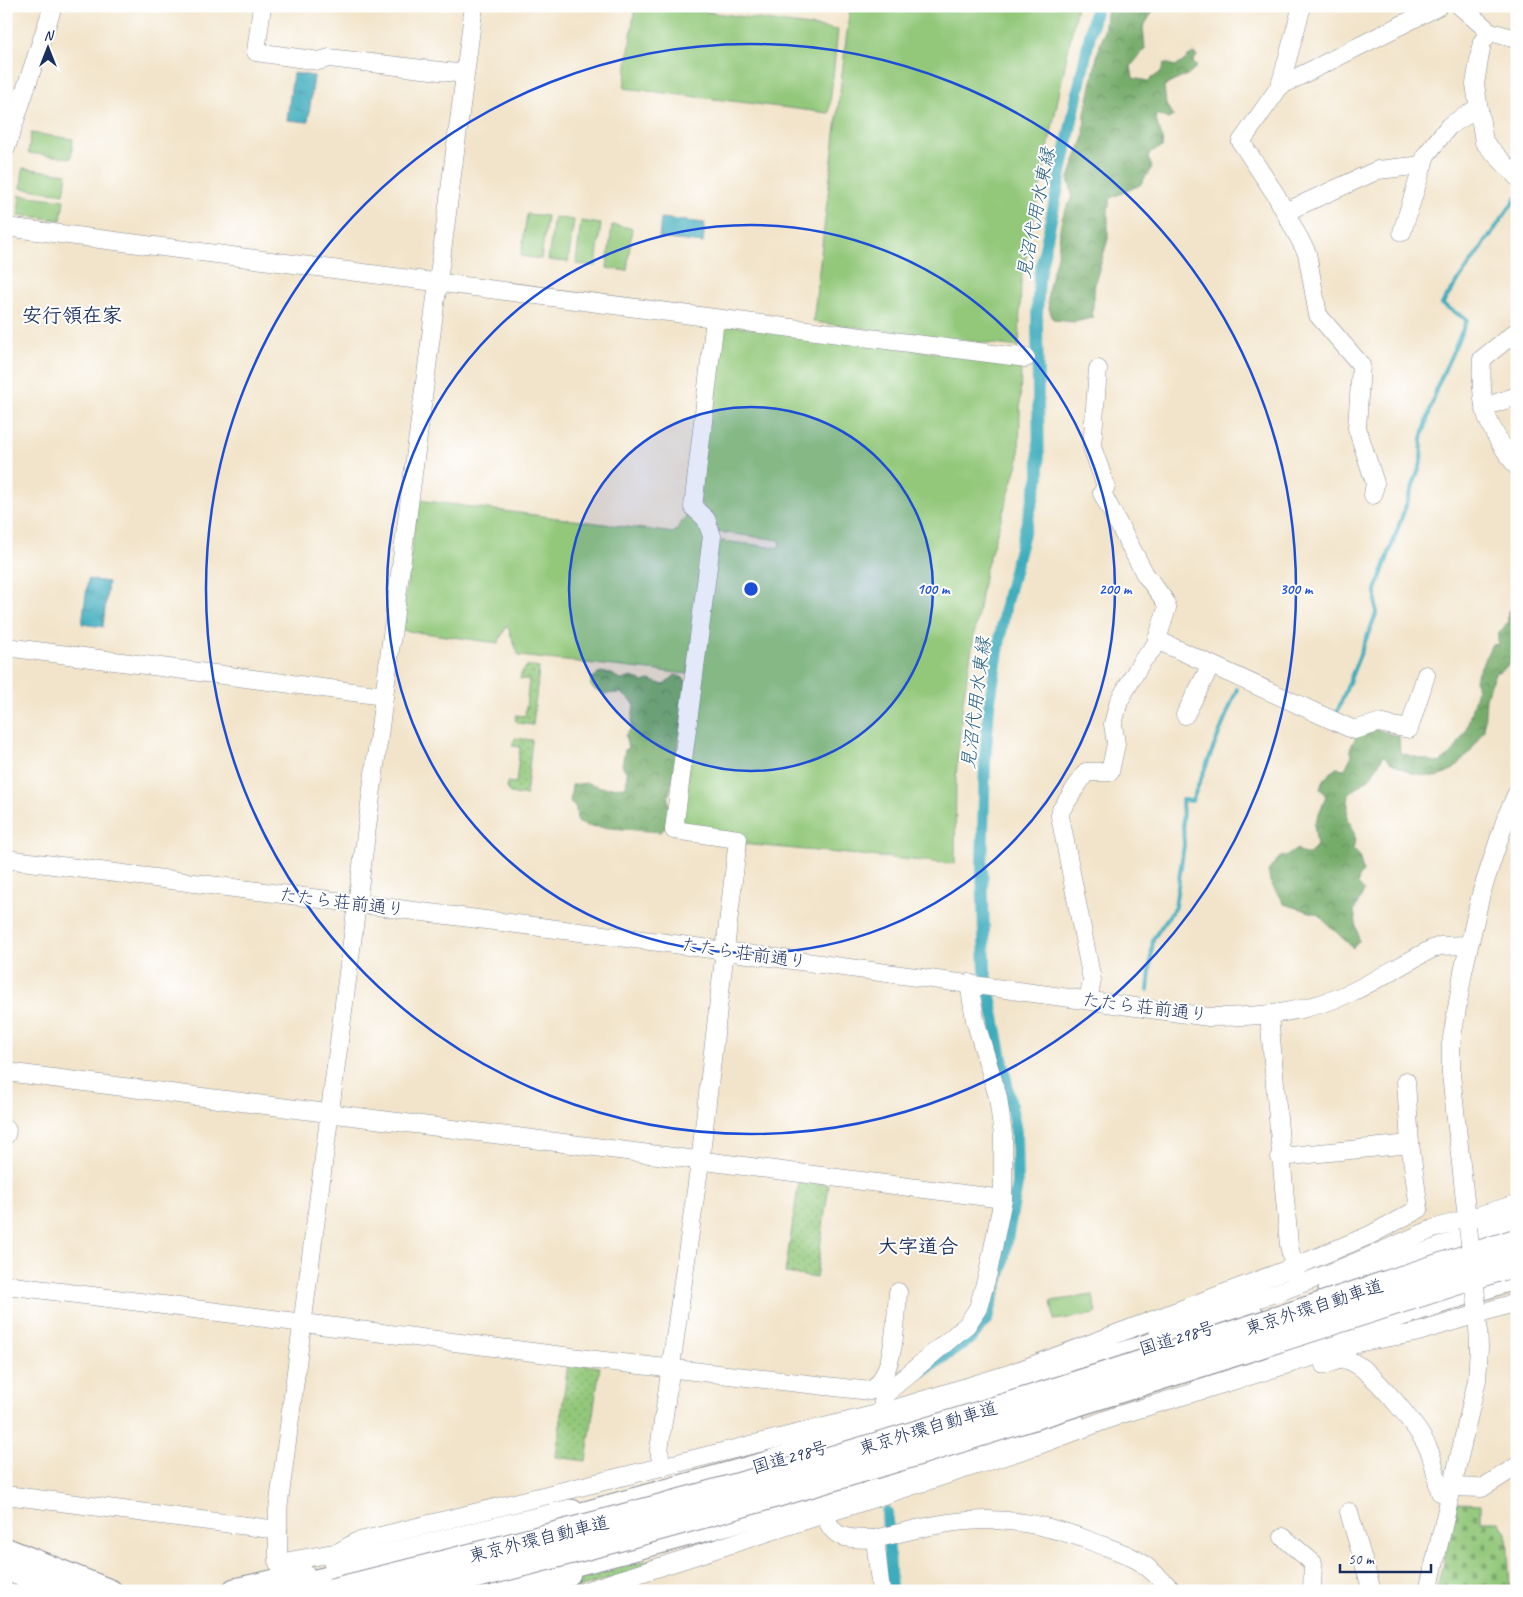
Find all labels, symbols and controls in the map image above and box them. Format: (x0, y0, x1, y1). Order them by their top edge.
north arrow (22, 22, 72, 72)
text: N (44, 27, 55, 44)
water label: 見沼代用水東縁 (1012, 144, 1061, 281)
district label: 安行領在家 (22, 303, 122, 328)
centre of rings (742, 580, 760, 598)
text: 100 m (917, 580, 951, 599)
text: 200 m (1099, 580, 1133, 599)
text: 300 m (1280, 580, 1314, 599)
water label: 見沼代用水東縁 (956, 634, 996, 771)
street label: たたら荘前通り (278, 883, 406, 921)
street label: たたら荘前通り (680, 933, 808, 973)
street label: たたら荘前通り (1081, 988, 1209, 1026)
district label: 大字道合 (878, 1234, 958, 1259)
street label: 東京外環自動車道 (1242, 1274, 1386, 1340)
street label: 国道298号 (1136, 1316, 1218, 1360)
street label: 東京外環自動車道 (856, 1396, 1000, 1460)
street label: 国道298号 (749, 1436, 831, 1478)
street label: 東京外環自動車道 (466, 1511, 612, 1567)
scale bar (1340, 1542, 1432, 1574)
text: 50 m (1348, 1550, 1375, 1569)

